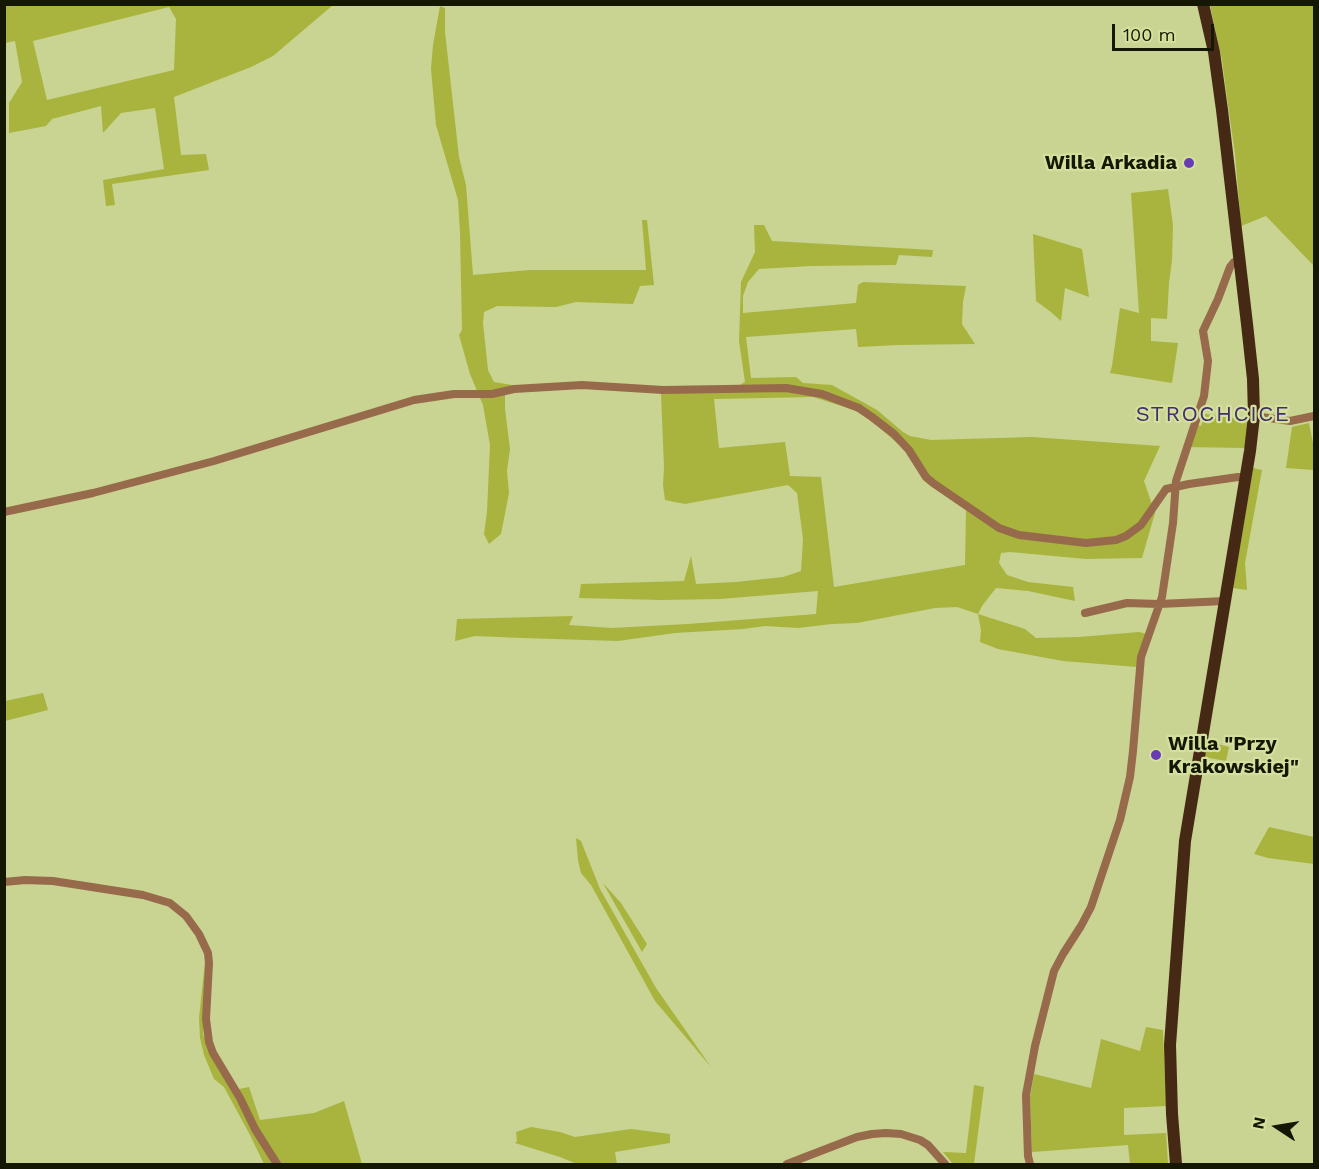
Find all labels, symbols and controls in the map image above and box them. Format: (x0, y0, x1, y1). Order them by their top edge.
scale bar (1115, 12, 1217, 50)
text: 100 m (1123, 24, 1176, 45)
place label: Willa Arkadia (1045, 151, 1177, 175)
marker: Willa Arkadia (1182, 156, 1196, 170)
district label: STROCHCICE (1136, 402, 1290, 428)
place label: Willa "Przy Krakowskiej" (1168, 732, 1299, 779)
marker: Willa "Przy Krakowskiej" (1149, 748, 1163, 762)
north arrow (1247, 1097, 1307, 1157)
text: N (1248, 1115, 1269, 1131)

